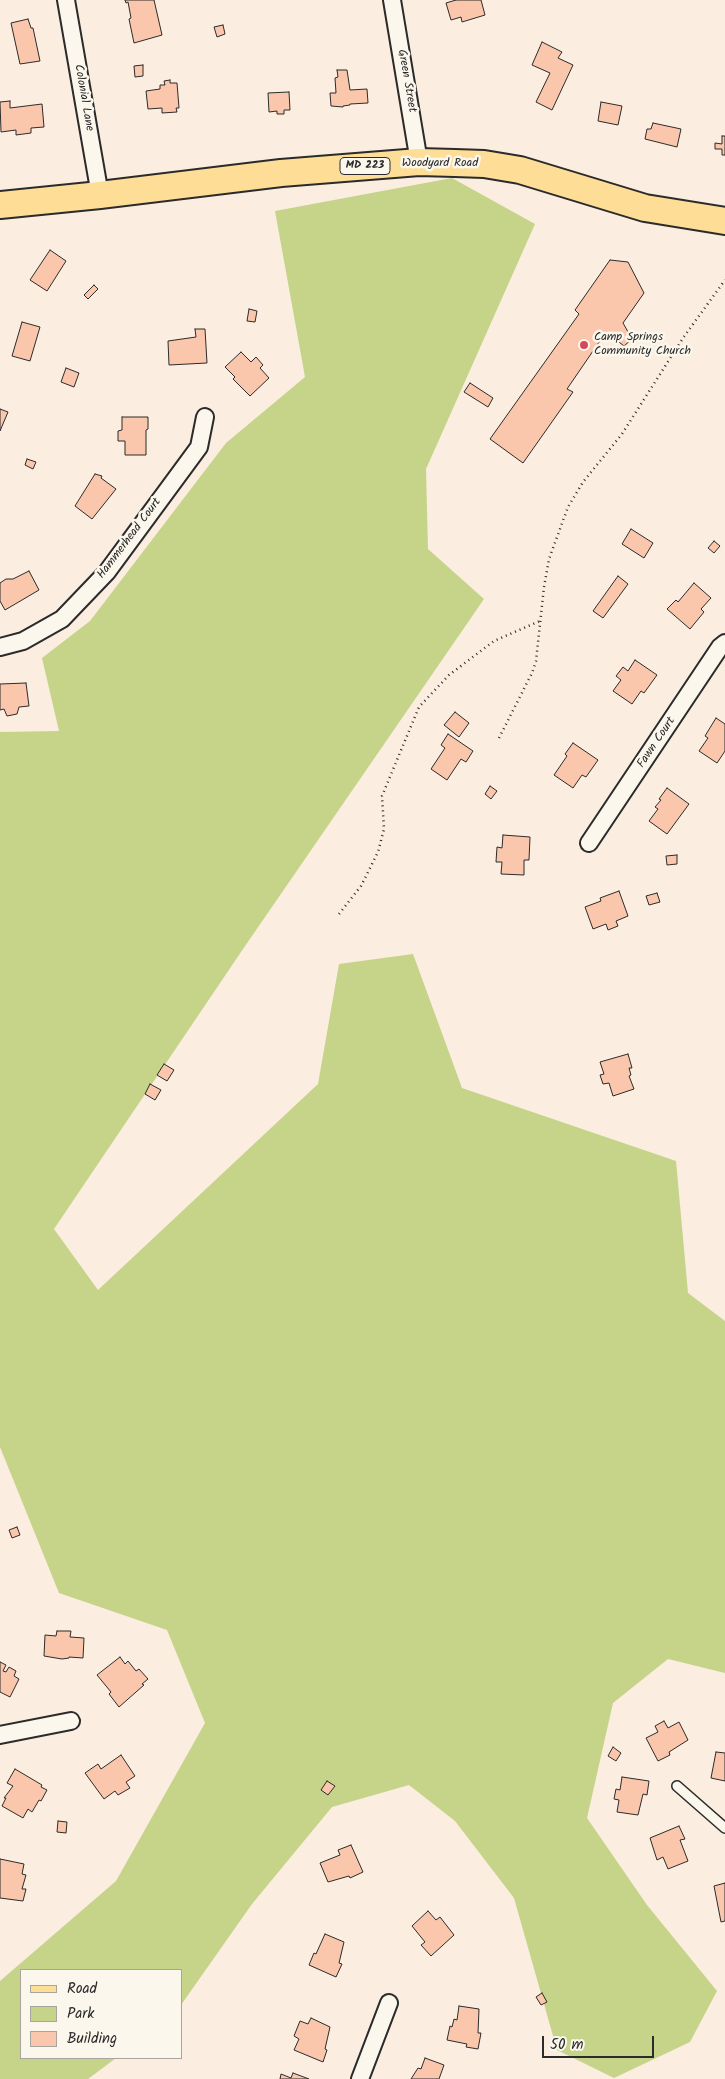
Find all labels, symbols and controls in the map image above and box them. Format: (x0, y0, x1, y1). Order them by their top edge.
street label: Green Street (393, 48, 419, 114)
street label: Colonial Lane (70, 63, 96, 133)
street label: Woodyard Road (402, 157, 478, 171)
road number: MD 223 (340, 158, 390, 175)
place label: Camp Springs Community Church (594, 331, 691, 359)
marker: Camp Springs Community Church (578, 339, 590, 351)
street label: Hammerhead Court (95, 496, 165, 582)
street label: Fawn Court (635, 715, 679, 771)
legend (20, 1969, 182, 2059)
text: Road (67, 1977, 97, 2001)
text: Park (67, 2002, 94, 2026)
scale bar (545, 2026, 658, 2058)
text: Building (67, 2027, 117, 2051)
text: 50 m (550, 2033, 584, 2057)

